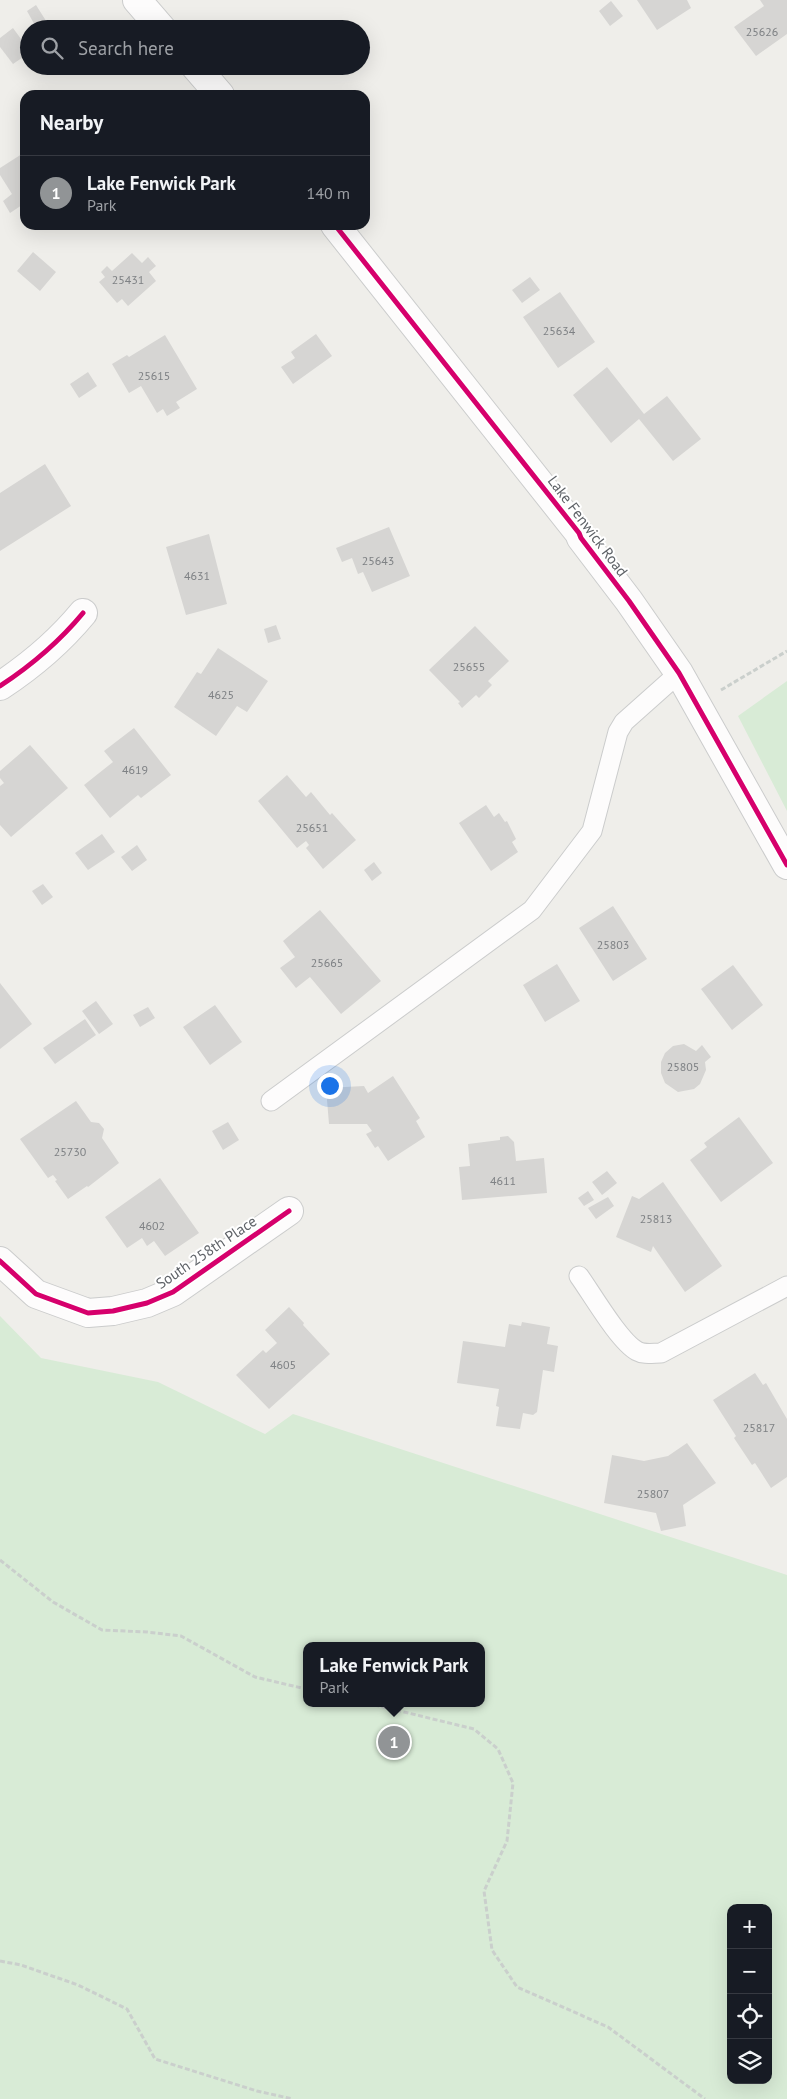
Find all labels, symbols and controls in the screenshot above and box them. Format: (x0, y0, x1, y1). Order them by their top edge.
search box (20, 20, 370, 75)
house number: 25626 (746, 24, 778, 39)
icon: search (38, 34, 66, 62)
text: Search here (78, 36, 174, 60)
text: Nearby (40, 109, 103, 136)
text: Lake Fenwick Park (87, 171, 236, 195)
text: 1 (51, 183, 61, 203)
text: 140 m (307, 183, 350, 203)
text: Park (87, 195, 116, 215)
house number: 25431 (112, 272, 144, 287)
house number: 25634 (543, 323, 576, 338)
house number: 25615 (138, 368, 170, 383)
street label: Lake Fenwick Road (544, 472, 632, 580)
house number: 25643 (362, 553, 394, 568)
house number: 4631 (184, 568, 210, 583)
house number: 25655 (453, 659, 485, 674)
house number: 4625 (208, 687, 234, 702)
house number: 4619 (122, 762, 148, 777)
house number: 25651 (296, 820, 328, 835)
house number: 25803 (597, 937, 629, 952)
house number: 25665 (311, 955, 343, 970)
house number: 25805 (667, 1059, 699, 1074)
your location (317, 1073, 343, 1099)
house number: 25730 (54, 1144, 87, 1159)
house number: 4611 (490, 1173, 516, 1188)
street label: South 258th Place (152, 1211, 260, 1293)
house number: 25813 (640, 1211, 672, 1226)
house number: 4602 (139, 1218, 165, 1233)
house number: 4605 (270, 1357, 296, 1372)
house number: 25817 (743, 1420, 775, 1435)
house number: 25807 (637, 1486, 669, 1501)
popup (303, 1642, 485, 1707)
text: Lake Fenwick Park (320, 1653, 468, 1677)
text: Park (320, 1677, 349, 1697)
pin: 1 (378, 1723, 410, 1761)
map controls (727, 1904, 772, 2084)
button: + (727, 1904, 772, 1949)
button: − (727, 1949, 772, 1994)
button: locate (727, 1994, 772, 2039)
button: layers (727, 2039, 772, 2084)

